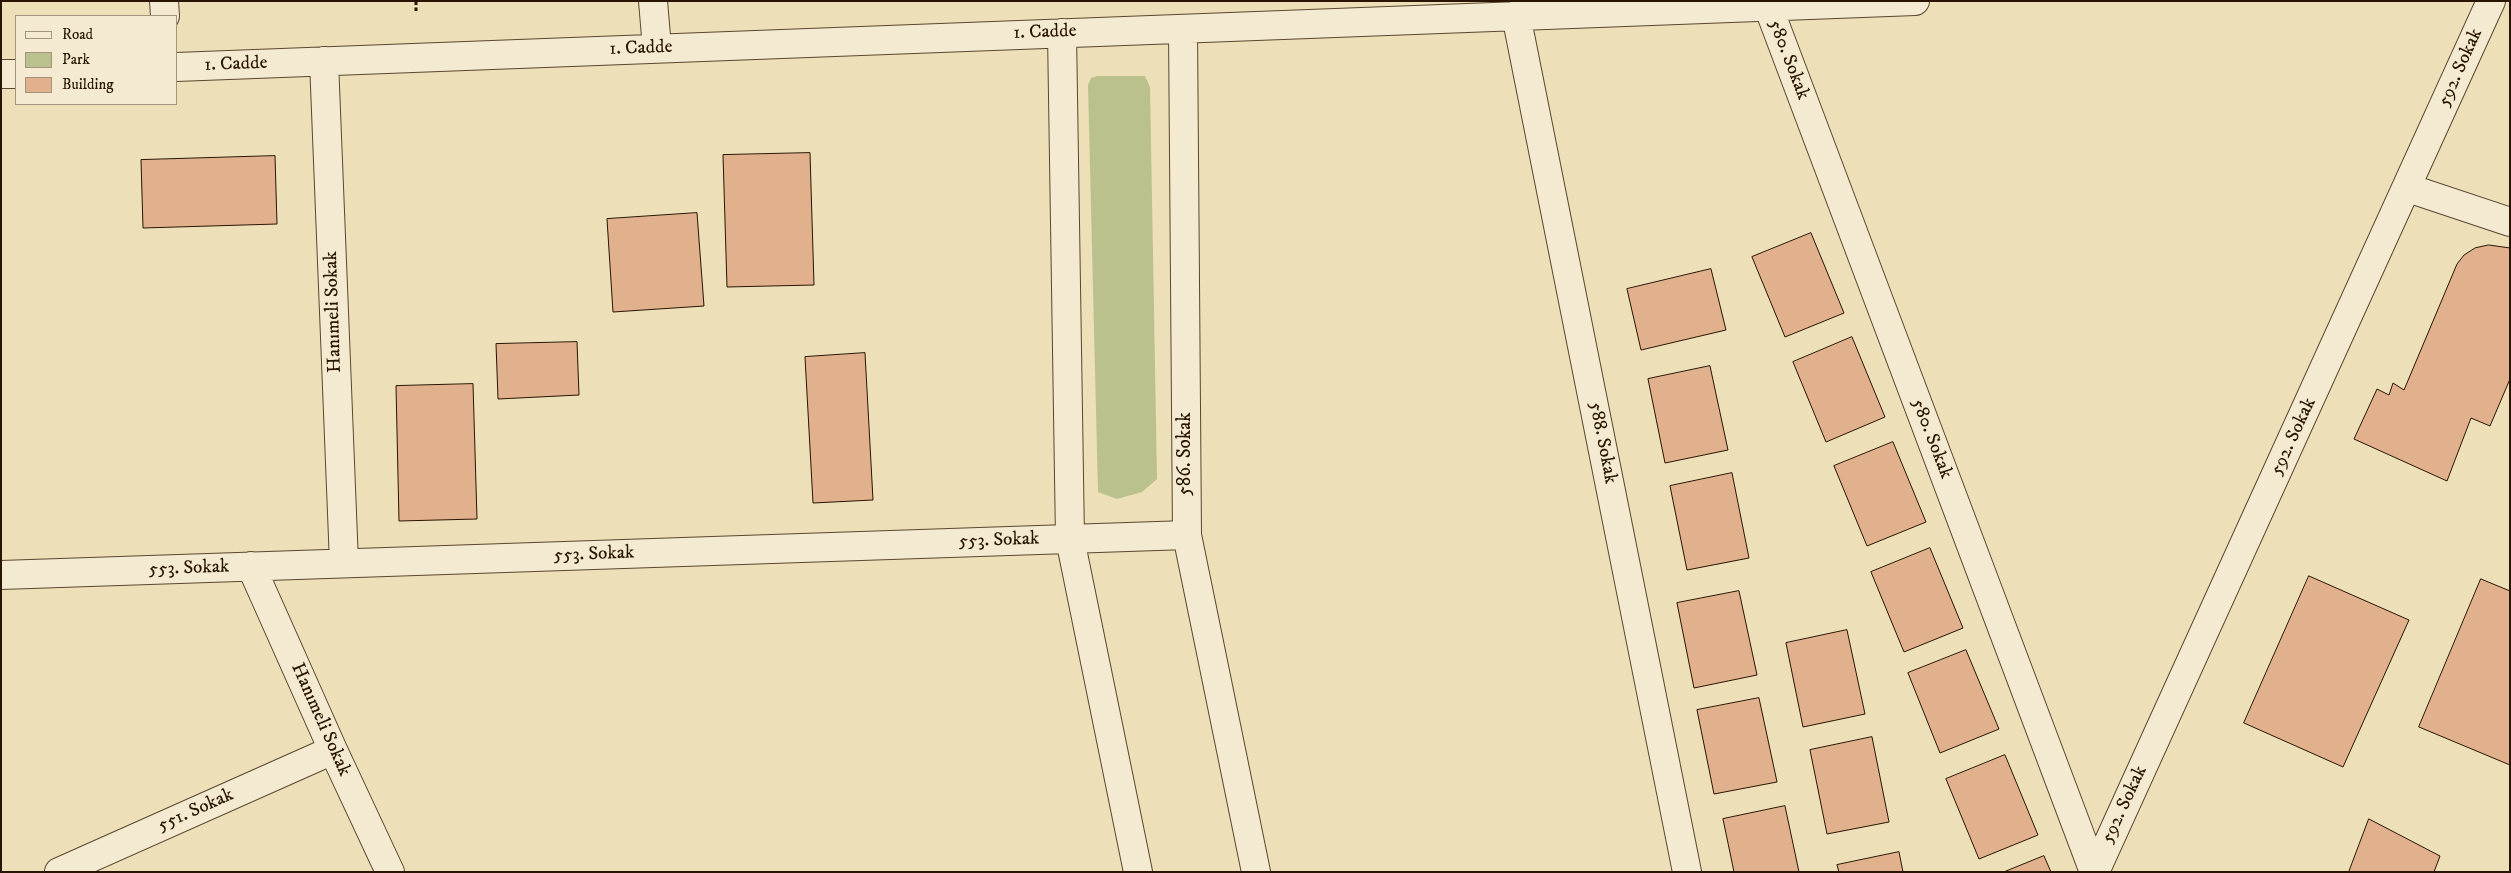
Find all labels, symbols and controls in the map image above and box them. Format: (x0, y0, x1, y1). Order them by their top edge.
legend (15, 15, 178, 105)
street label: 580. Sokak (1762, 17, 1814, 103)
street label: 1. Cadde (1013, 21, 1077, 45)
text: Road (62, 25, 93, 44)
street label: 592. Sokak (2434, 25, 2488, 111)
street label: 1. Cadde (609, 37, 673, 61)
text: Park (62, 50, 90, 69)
street label: 1. Cadde (204, 53, 268, 77)
text: Building (62, 75, 114, 94)
street label: Hanımeli Sokak (320, 251, 348, 373)
street label: 592. Sokak (2266, 394, 2322, 480)
street label: 580. Sokak (1905, 396, 1957, 482)
street label: 588. Sokak (1583, 400, 1621, 486)
street label: 586. Sokak (1175, 412, 1197, 496)
street label: 553. Sokak (958, 528, 1040, 554)
street label: 553. Sokak (553, 542, 635, 568)
street label: 553. Sokak (148, 556, 230, 582)
street label: Hanımeli Sokak (285, 660, 355, 780)
street label: 592. Sokak (2097, 762, 2153, 848)
street label: 551. Sokak (155, 784, 237, 838)

